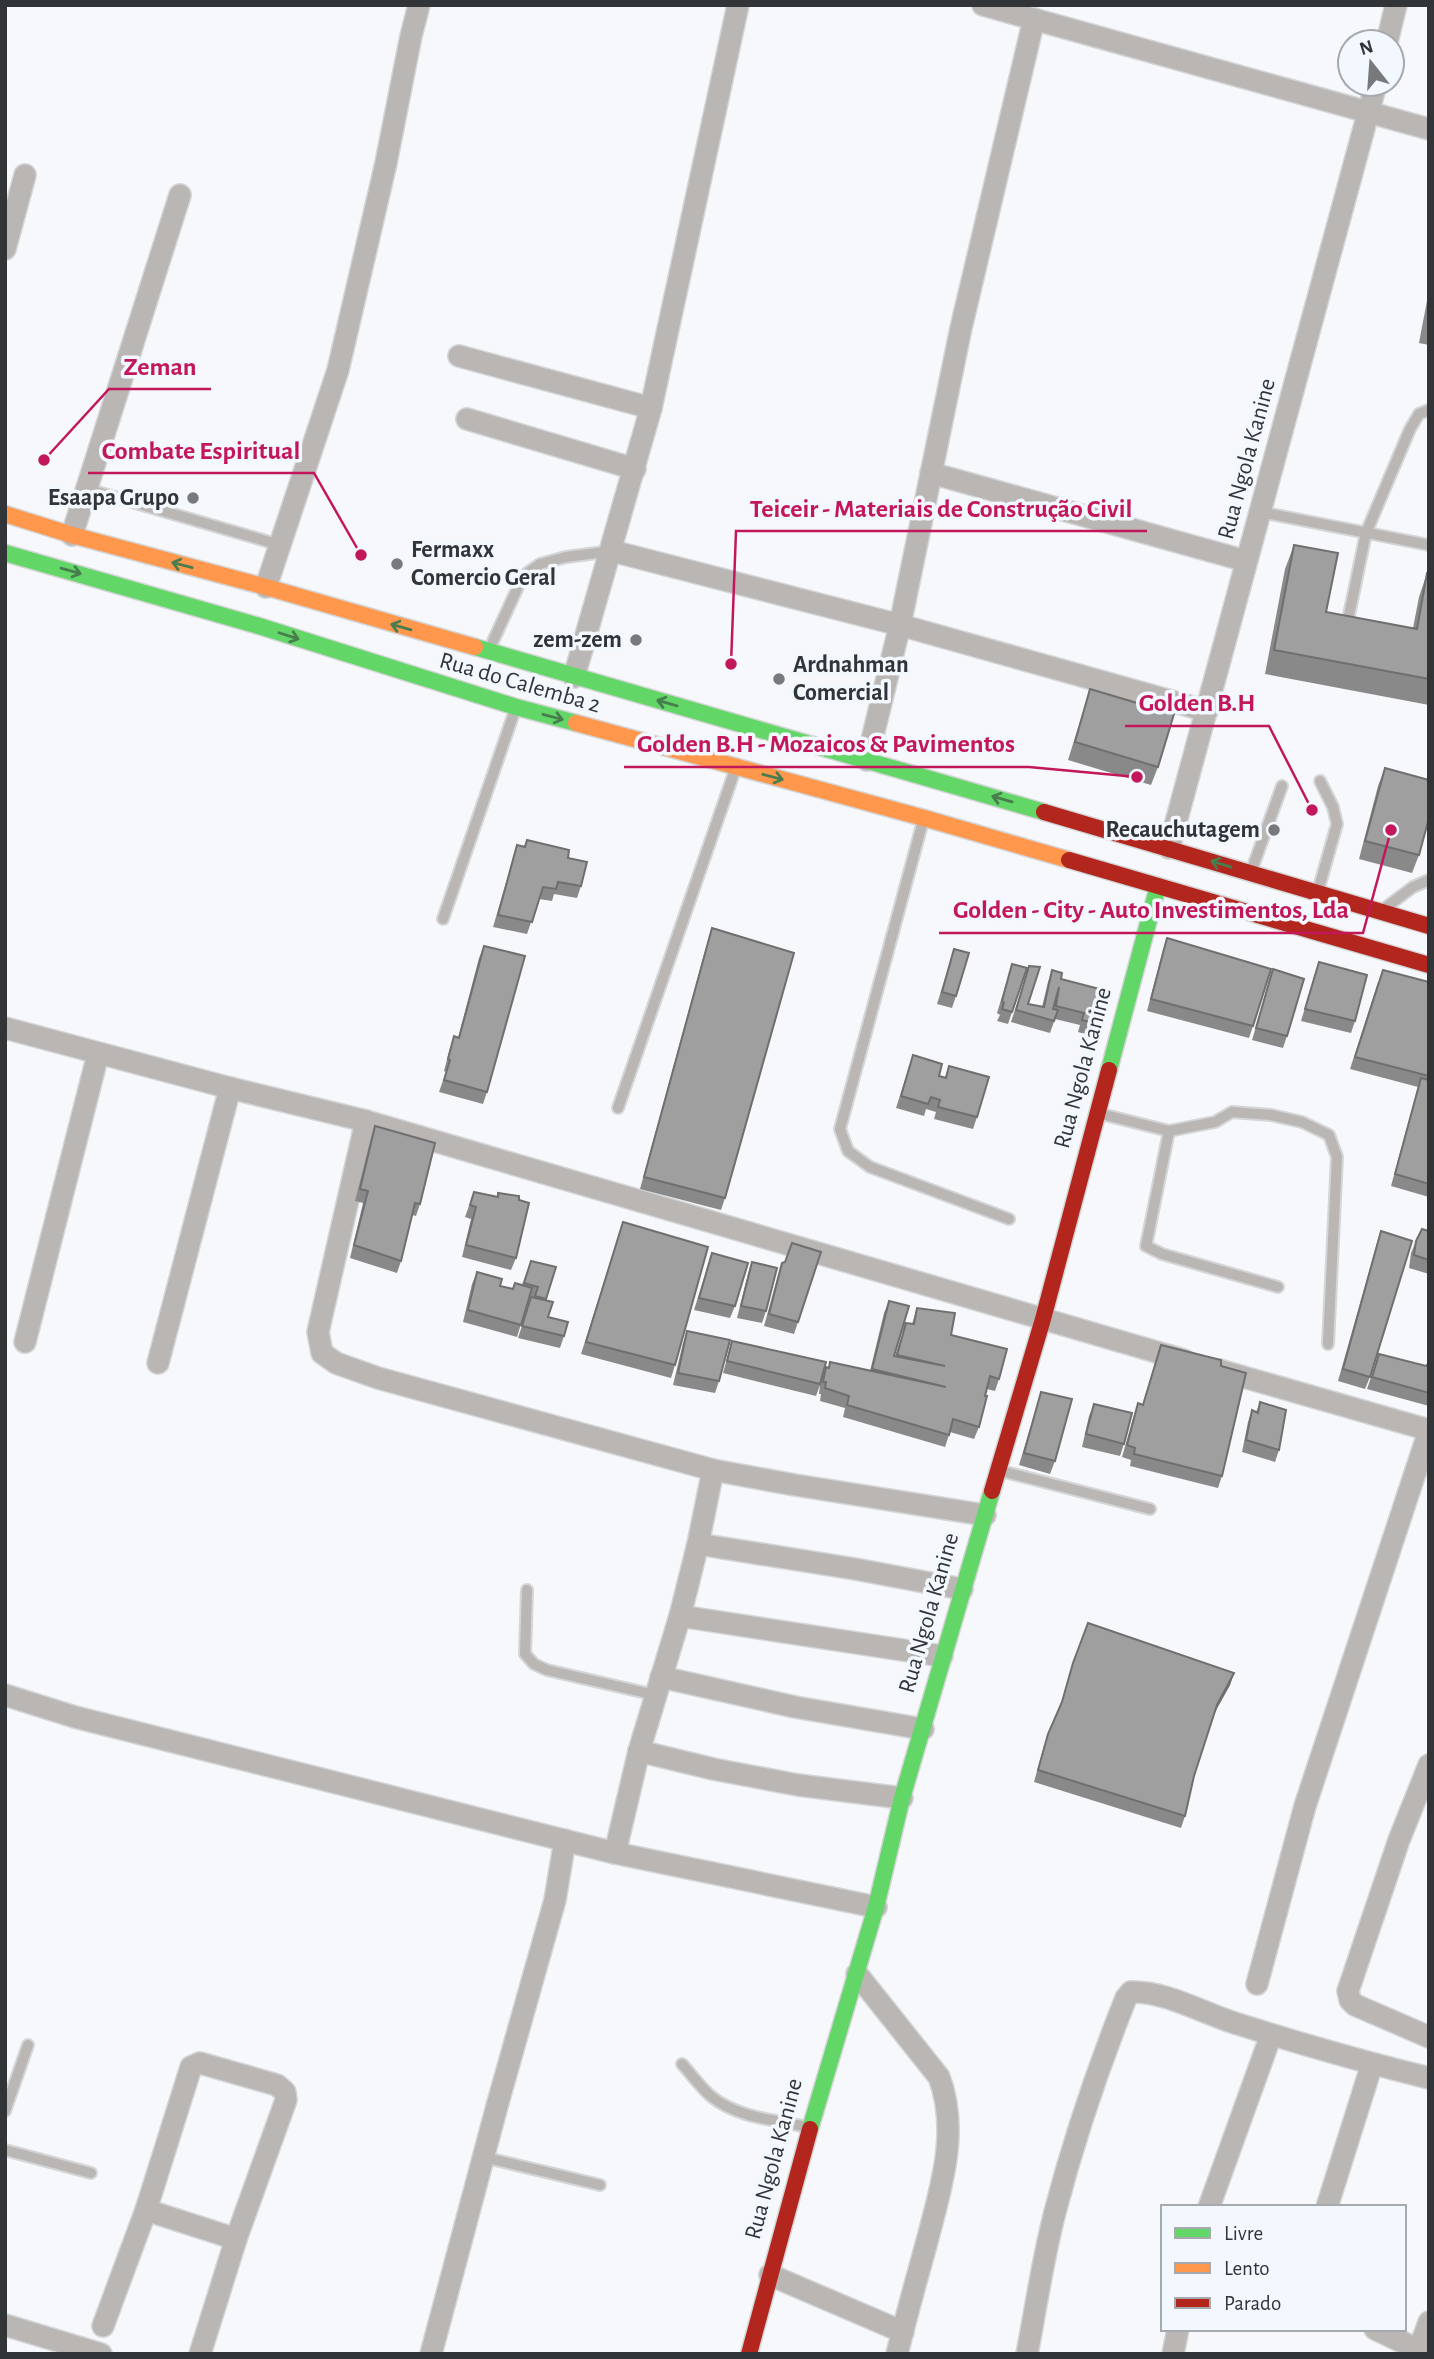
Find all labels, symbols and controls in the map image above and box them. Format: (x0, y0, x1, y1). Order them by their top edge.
north arrow (1336, 28, 1406, 98)
text: N (1357, 37, 1376, 59)
callout: Zeman (109, 342, 211, 389)
text: Zeman (123, 354, 197, 380)
street label: Rua Ngola Kanine (1214, 376, 1280, 542)
callout: Combate Espiritual (88, 426, 314, 473)
text: Combate Espiritual (102, 438, 300, 464)
callout: Teiceir - Materiais de Construção Civil (736, 484, 1147, 531)
place label: Esaapa Grupo (48, 486, 179, 510)
marker: Esaapa Grupo (185, 490, 201, 506)
text: Teiceir - Materiais de Construção Civil (750, 496, 1132, 522)
place label: Fermaxx Comercio Geral (411, 538, 556, 590)
marker: Fermaxx Comercio Geral (389, 556, 405, 572)
one-way arrow (171, 557, 193, 570)
one-way arrow (60, 566, 82, 579)
one-way arrow (390, 619, 412, 632)
place label: zem-zem (533, 628, 622, 652)
one-way arrow (278, 630, 300, 643)
marker: zem-zem (628, 632, 644, 648)
street label: Rua do Calemba 2 (437, 649, 603, 717)
place label: Ardnahman Comercial (793, 653, 909, 705)
marker: Ardnahman Comercial (771, 671, 787, 687)
callout: Golden B.H (1125, 679, 1269, 726)
text: Golden B.H (1139, 690, 1255, 716)
one-way arrow (656, 696, 678, 709)
one-way arrow (542, 712, 564, 725)
callout: Golden B.H - Mozaicos & Pavimentos (624, 720, 1029, 767)
text: Golden B.H - Mozaicos & Pavimentos (637, 731, 1015, 757)
one-way arrow (761, 771, 784, 784)
one-way arrow (992, 792, 1014, 805)
place label: Recauchutagem (1106, 818, 1260, 842)
marker: Recauchutagem (1266, 822, 1282, 838)
one-way arrow (1210, 856, 1232, 869)
callout: Golden - City - Auto Investimentos, Lda (939, 886, 1363, 933)
text: Golden - City - Auto Investimentos, Lda (953, 897, 1349, 923)
street label: Rua Ngola Kanine (1050, 985, 1116, 1151)
street label: Rua Ngola Kanine (895, 1530, 963, 1696)
street label: Rua Ngola Kanine (741, 2076, 807, 2242)
legend (1161, 2205, 1406, 2331)
text: Livre (1224, 2223, 1263, 2244)
text: Lento (1224, 2258, 1270, 2279)
text: Parado (1224, 2293, 1281, 2314)

